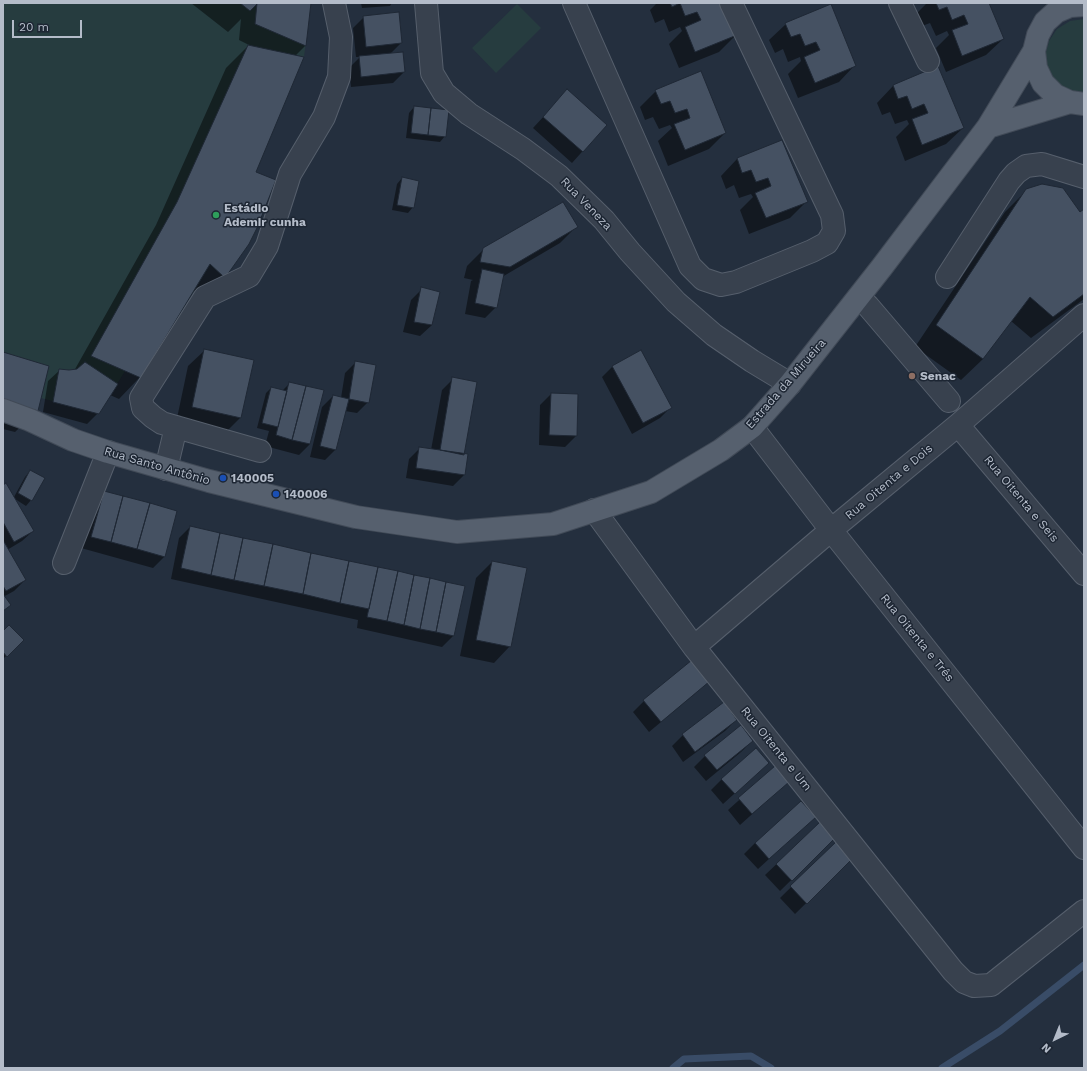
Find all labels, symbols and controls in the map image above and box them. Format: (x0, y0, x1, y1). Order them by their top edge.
scale bar (14, 12, 84, 38)
text: 20 m (19, 20, 49, 34)
street label: Rua Veneza (557, 175, 615, 233)
place label: Estádio Ademir cunha (224, 201, 306, 229)
marker: Estádio Ademir cunha (211, 210, 221, 220)
street label: Estrada da Mirueira (743, 336, 829, 432)
place label: Senac (920, 369, 956, 383)
marker: Senac (907, 371, 917, 381)
street label: Rua Oitenta e Dois (842, 441, 936, 523)
street label: Rua Santo Antônio (102, 444, 212, 488)
street label: Rua Oitenta e Seis (981, 453, 1061, 545)
place label: 140005 (231, 471, 274, 485)
marker: 140005 (218, 473, 228, 483)
place label: 140006 (284, 487, 327, 501)
marker: 140006 (271, 489, 281, 499)
street label: Rua Oitenta e Três (877, 591, 957, 685)
street label: Rua Oitenta e Um (738, 704, 814, 794)
north arrow (1035, 1019, 1075, 1059)
text: N (1039, 1041, 1054, 1056)

